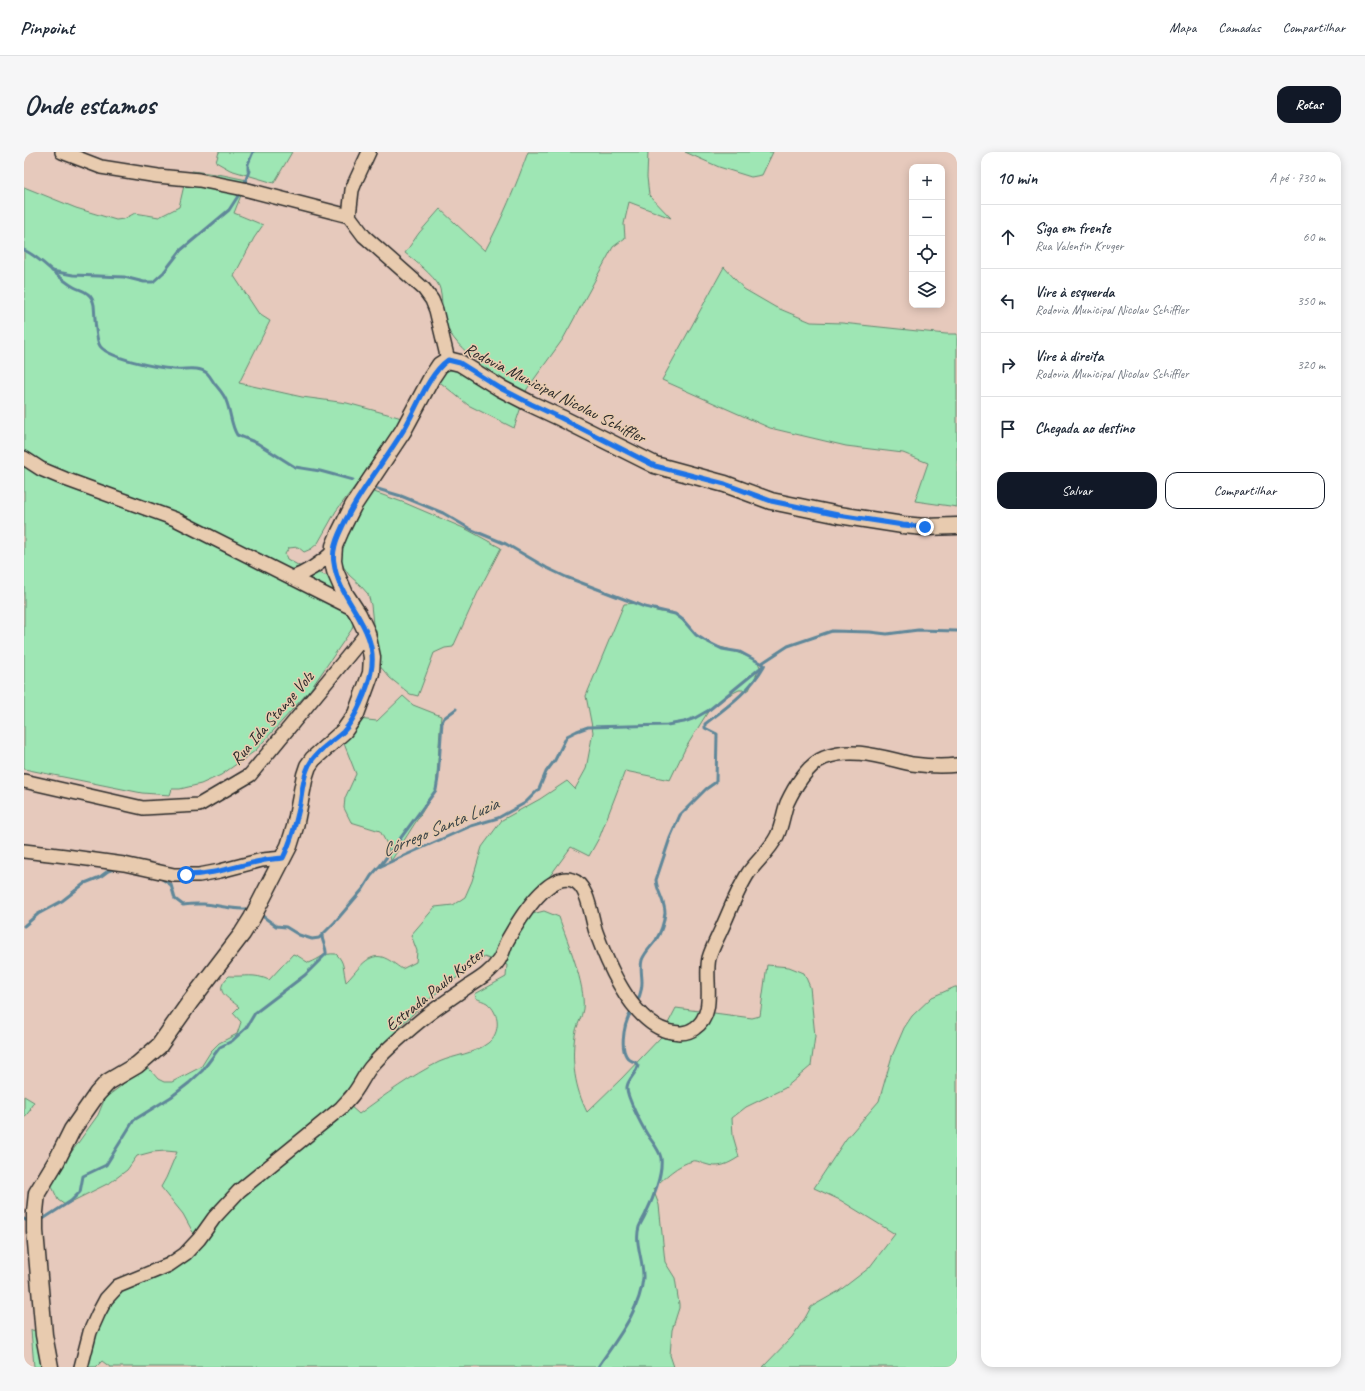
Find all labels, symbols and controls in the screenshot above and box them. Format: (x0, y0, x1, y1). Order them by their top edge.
text: Pinpoint (20, 16, 74, 40)
text: Mapa (1169, 19, 1196, 36)
text: Camadas (1218, 19, 1261, 36)
text: Compartilhar (1283, 19, 1345, 36)
button: Rotas (1277, 86, 1341, 123)
text: Onde estamos (24, 87, 156, 122)
map controls (909, 164, 945, 308)
button: + (909, 164, 945, 200)
text: 10 min (997, 168, 1037, 189)
text: A pé · 730 m (1269, 170, 1325, 186)
button: − (909, 200, 945, 236)
text: Siga em frente (1035, 219, 1111, 238)
icon: ahead (997, 226, 1019, 248)
text: 60 m (1303, 229, 1325, 245)
button: locate (909, 236, 945, 272)
text: Rua Valentin Kruger (1035, 238, 1123, 254)
button: layers (909, 272, 945, 308)
text: Vire à esquerda (1035, 283, 1114, 302)
icon: left (997, 290, 1019, 312)
text: 350 m (1297, 293, 1325, 309)
text: Rodovia Municipal Nicolau Schiffler (1035, 302, 1189, 318)
street label: Rodovia Municipal Nicolau Schiffler (461, 338, 651, 449)
text: Vire à direita (1035, 347, 1104, 366)
icon: right (997, 354, 1019, 376)
text: 320 m (1297, 357, 1325, 373)
text: Rodovia Municipal Nicolau Schiffler (1035, 366, 1189, 382)
icon: arrive (997, 418, 1019, 440)
text: Chegada ao destino (1035, 419, 1134, 438)
button: Salvar (997, 472, 1157, 509)
button: Compartilhar (1165, 472, 1325, 509)
route end (916, 518, 934, 536)
street label: Rua Ida Stange Volz (226, 666, 319, 769)
water label: Córrego Santa Luzia (378, 792, 504, 861)
route start (177, 866, 195, 884)
street label: Estrada Paulo Kuster (381, 941, 490, 1036)

